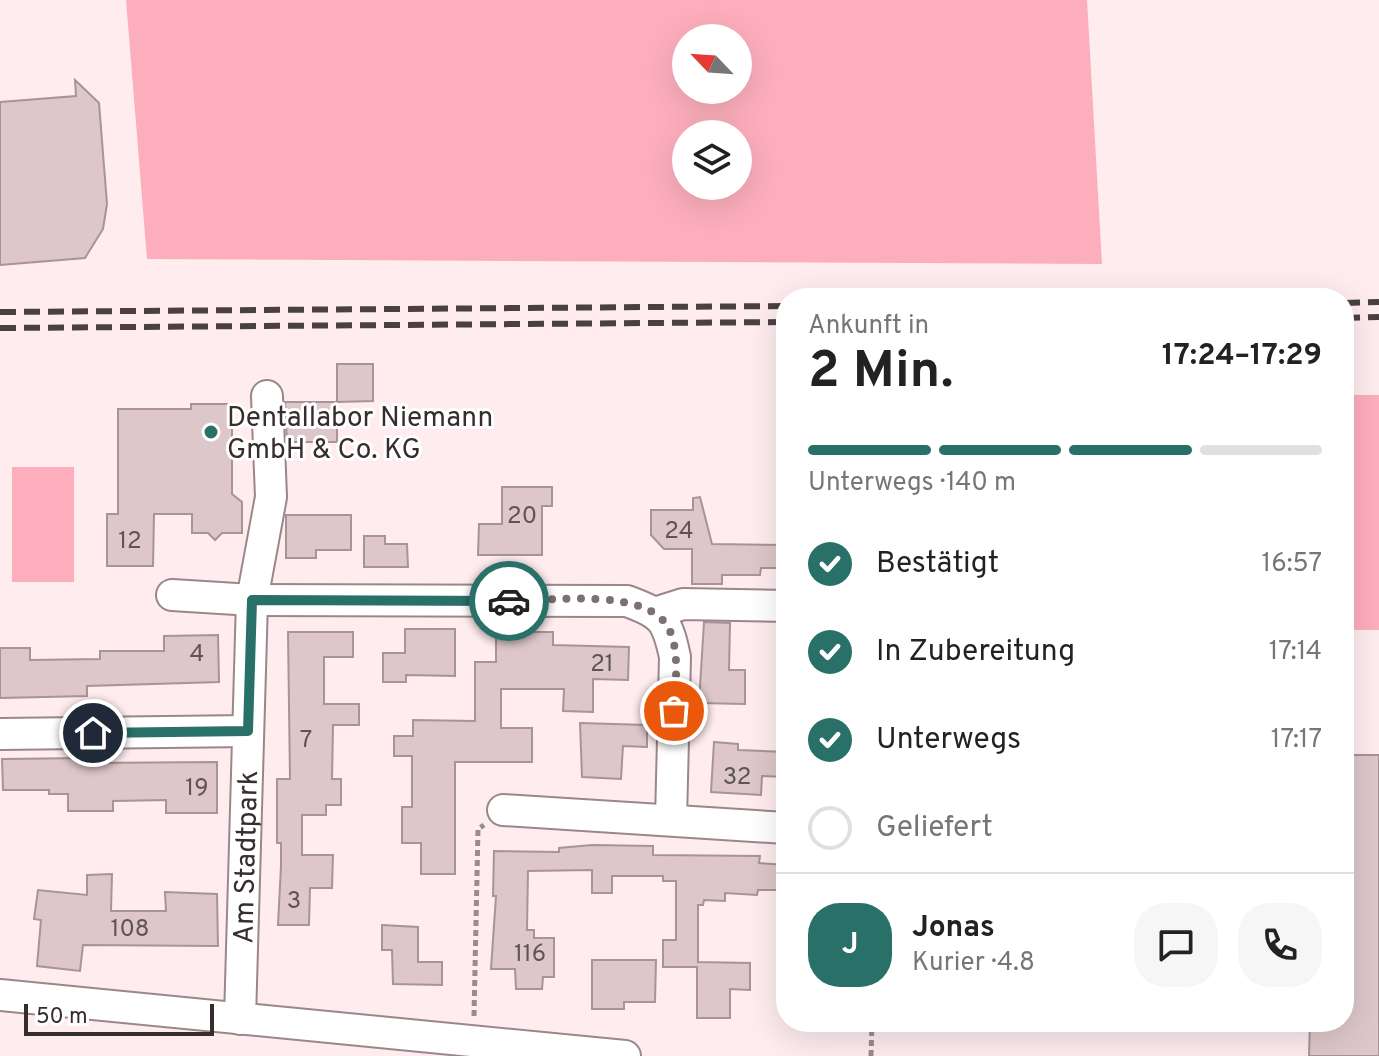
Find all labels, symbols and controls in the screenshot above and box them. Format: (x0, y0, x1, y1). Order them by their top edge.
north arrow (672, 24, 752, 104)
map controls (672, 24, 752, 200)
button: layers (672, 120, 752, 200)
text: Ankunft in (808, 310, 929, 343)
text: 17:24–17:29 (1162, 338, 1322, 375)
text: 2 Min. (808, 340, 953, 406)
place label: Dentallabor Niemann GmbH & Co. KG (227, 401, 493, 469)
marker: Dentallabor Niemann GmbH & Co. KG (202, 423, 220, 441)
text: Unterwegs · 140 m (808, 467, 1016, 500)
house number: 20 (507, 502, 537, 532)
house number: 24 (664, 517, 694, 547)
house number: 12 (118, 527, 142, 557)
icon: check (808, 542, 852, 586)
text: Bestätigt (876, 546, 999, 583)
text: 16:57 (1261, 548, 1322, 581)
courier (469, 561, 549, 641)
icon: car (487, 579, 531, 623)
icon: check (808, 630, 852, 674)
text: In Zubereitung (876, 634, 1075, 671)
text: 17:14 (1269, 636, 1322, 669)
house number: 4 (190, 640, 204, 670)
house number: 21 (590, 650, 614, 680)
pin (640, 677, 708, 745)
icon: bag (652, 689, 696, 733)
pin (59, 699, 127, 767)
icon: home (71, 711, 115, 755)
icon: check (808, 718, 852, 762)
text: Unterwegs (876, 722, 1021, 759)
text: 17:17 (1271, 724, 1322, 757)
house number: 7 (300, 726, 312, 756)
house number: 32 (723, 763, 751, 793)
street label: Am Stadtpark (227, 770, 268, 944)
house number: 19 (185, 774, 209, 804)
text: Geliefert (876, 810, 993, 847)
house number: 3 (287, 887, 301, 917)
button: chat (1134, 903, 1218, 987)
button: phone (1238, 903, 1322, 987)
text: Jonas (912, 910, 995, 947)
house number: 108 (110, 915, 150, 945)
text: J (842, 927, 858, 964)
house number: 116 (514, 940, 546, 970)
text: Kurier · 4.8 (912, 947, 1035, 980)
scale bar (24, 1000, 214, 1036)
text: 50 m (36, 1004, 88, 1031)

